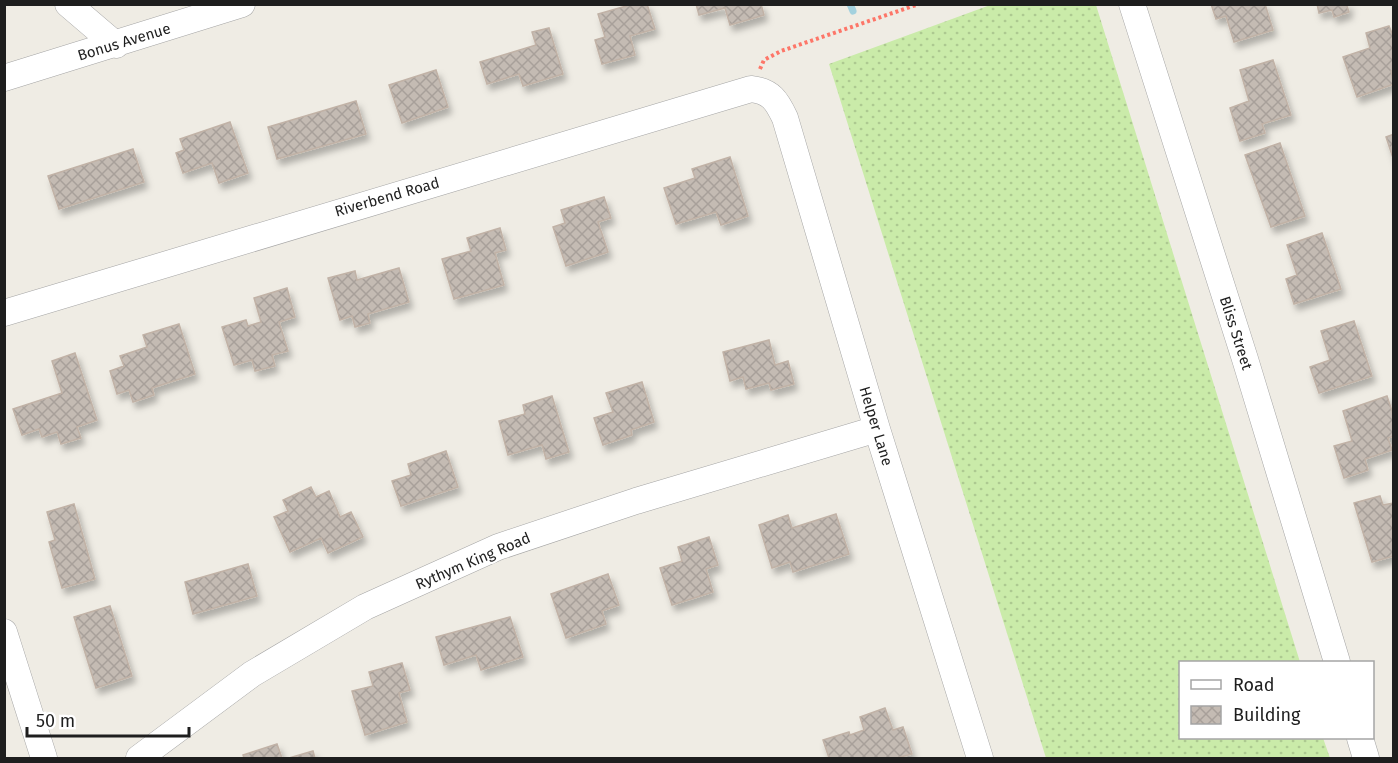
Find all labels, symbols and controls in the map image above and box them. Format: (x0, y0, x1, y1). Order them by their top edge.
street label: Bonus Avenue (75, 19, 173, 65)
street label: Riverbend Road (333, 173, 441, 221)
street label: Bliss Street (1216, 294, 1257, 373)
street label: Helper Lane (855, 384, 897, 468)
street label: Rythym King Road (413, 529, 533, 593)
legend (1179, 661, 1374, 739)
text: Road (1233, 674, 1275, 696)
scale bar (27, 700, 189, 738)
text: Building (1233, 704, 1301, 726)
text: 50 m (36, 710, 75, 732)

